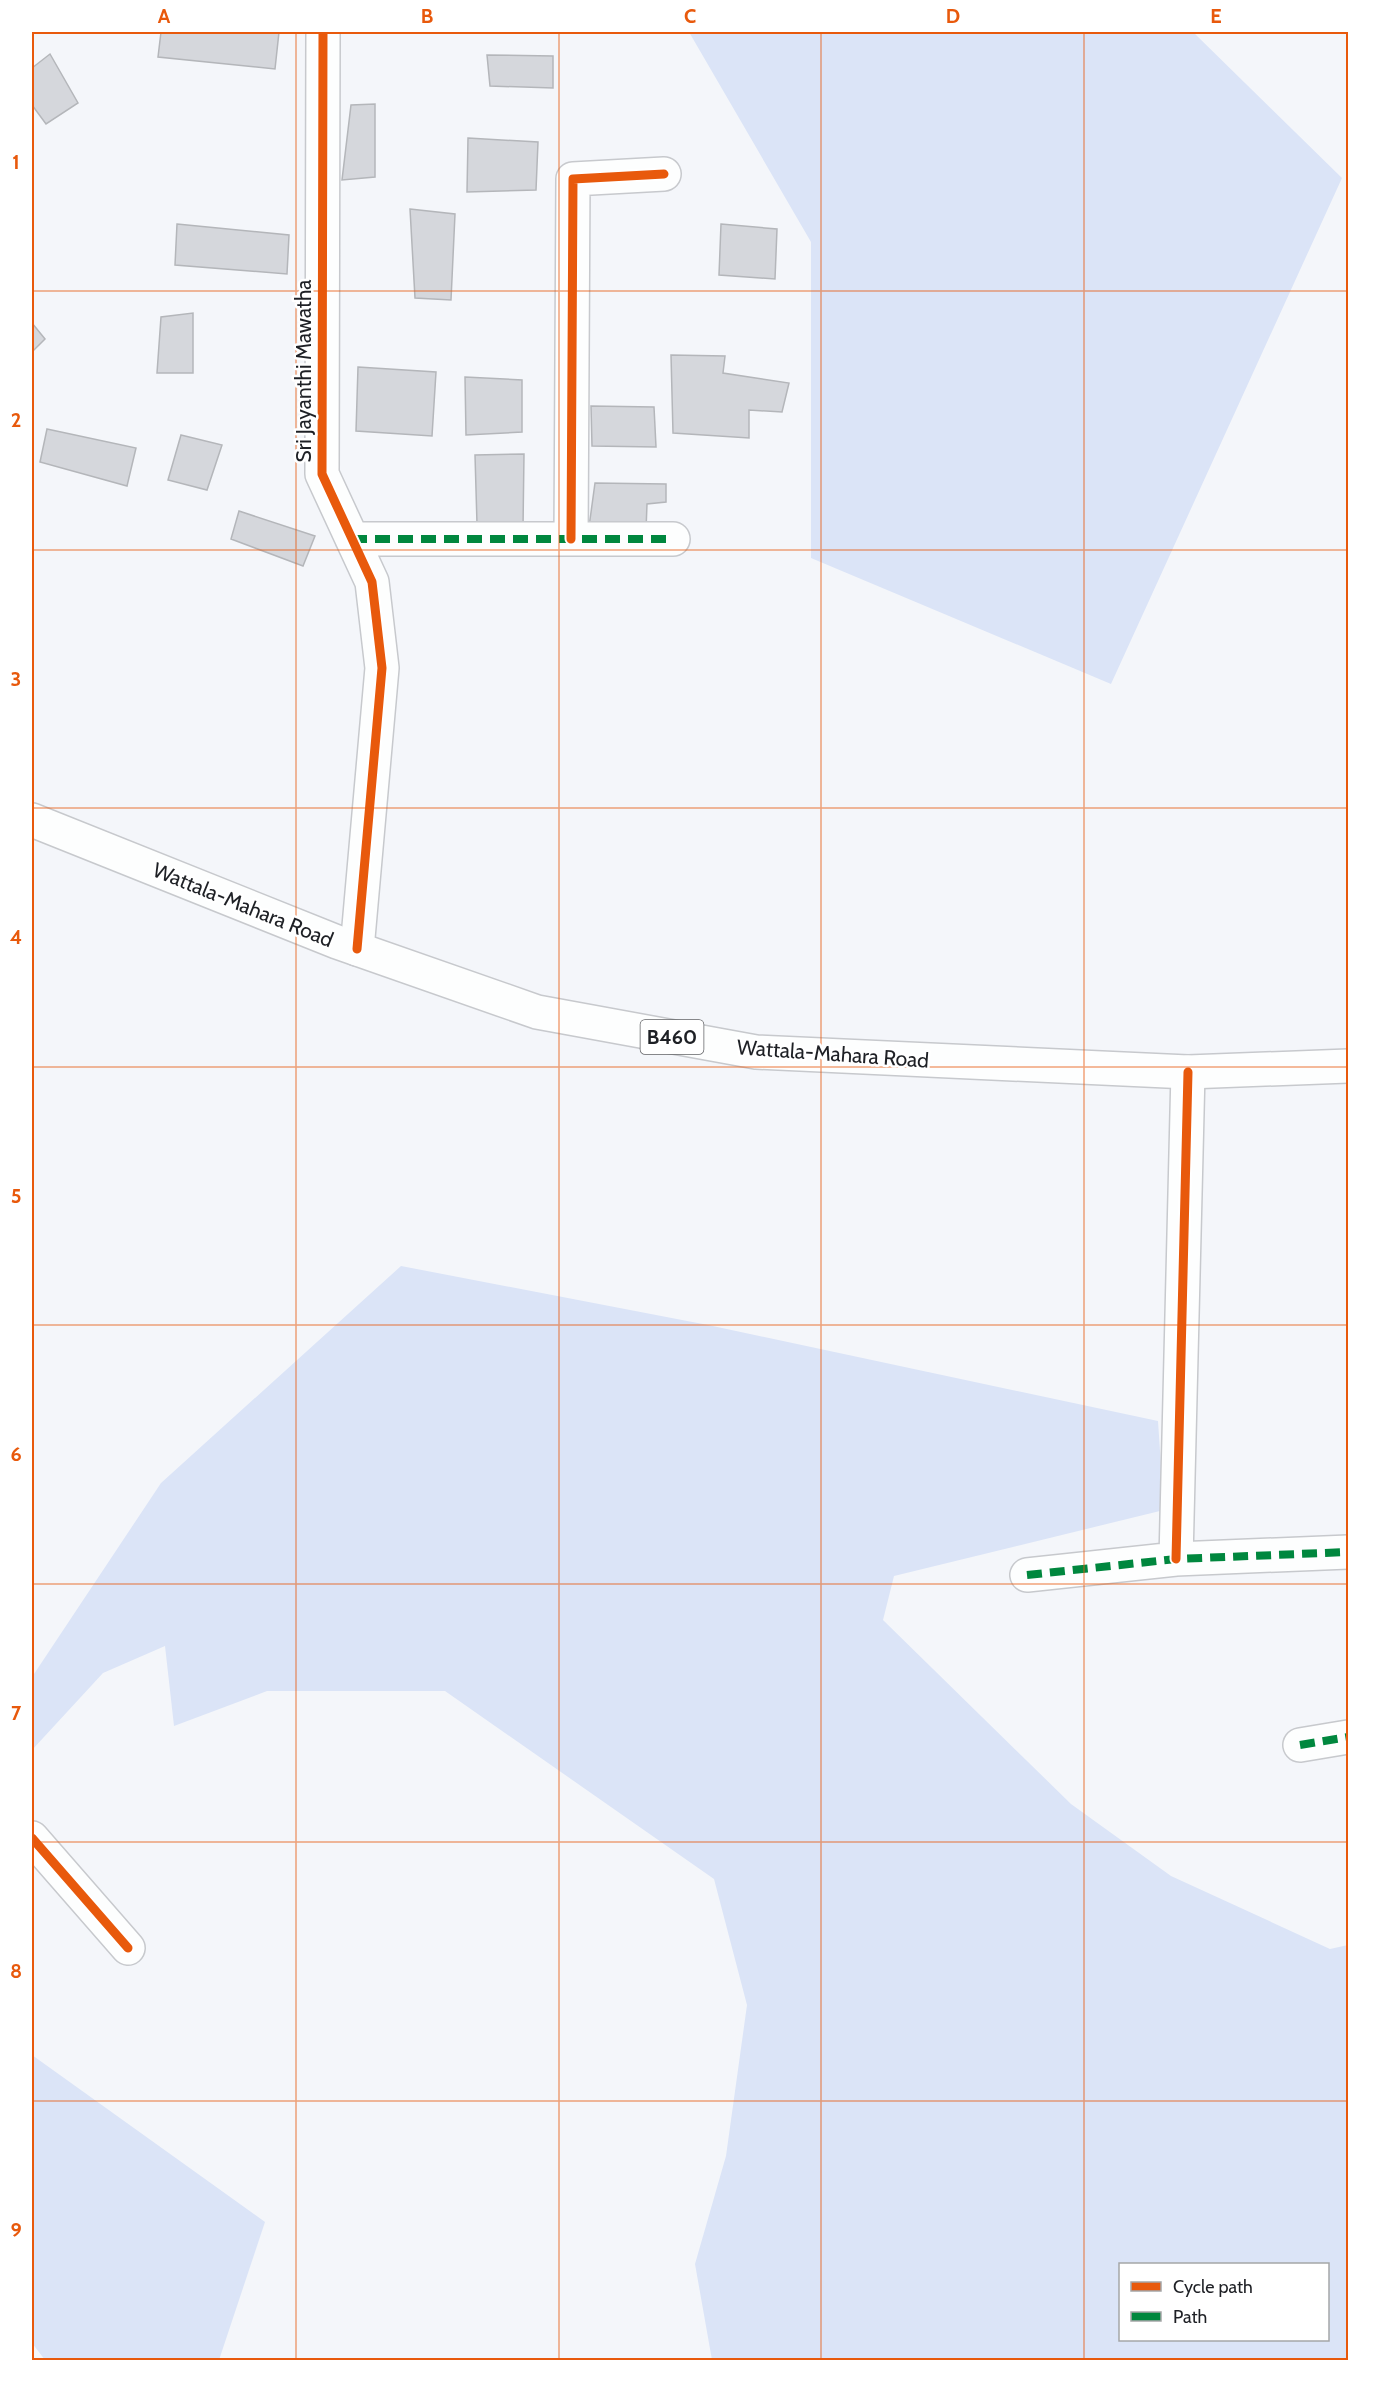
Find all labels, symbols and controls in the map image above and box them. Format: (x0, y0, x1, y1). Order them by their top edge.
text: A (158, 4, 171, 28)
text: B (421, 4, 433, 28)
text: C (684, 4, 696, 28)
text: D (946, 4, 960, 28)
text: E (1210, 4, 1222, 28)
text: 1 (12, 150, 20, 174)
street label: Sri Jayanthi Mawatha (291, 280, 316, 462)
text: 2 (11, 408, 21, 432)
text: 3 (11, 667, 21, 691)
street label: Wattala-Mahara Road (149, 857, 337, 952)
text: 4 (10, 925, 22, 949)
road number: B460 (640, 1020, 704, 1054)
street label: Wattala-Mahara Road (736, 1034, 930, 1073)
text: 5 (11, 1184, 21, 1208)
text: 6 (10, 1442, 22, 1466)
text: 7 (11, 1701, 22, 1725)
text: 8 (10, 1959, 22, 1983)
text: 9 (10, 2218, 22, 2242)
legend (1119, 2263, 1329, 2341)
text: Cycle path (1173, 2276, 1253, 2298)
text: Path (1173, 2306, 1207, 2328)

